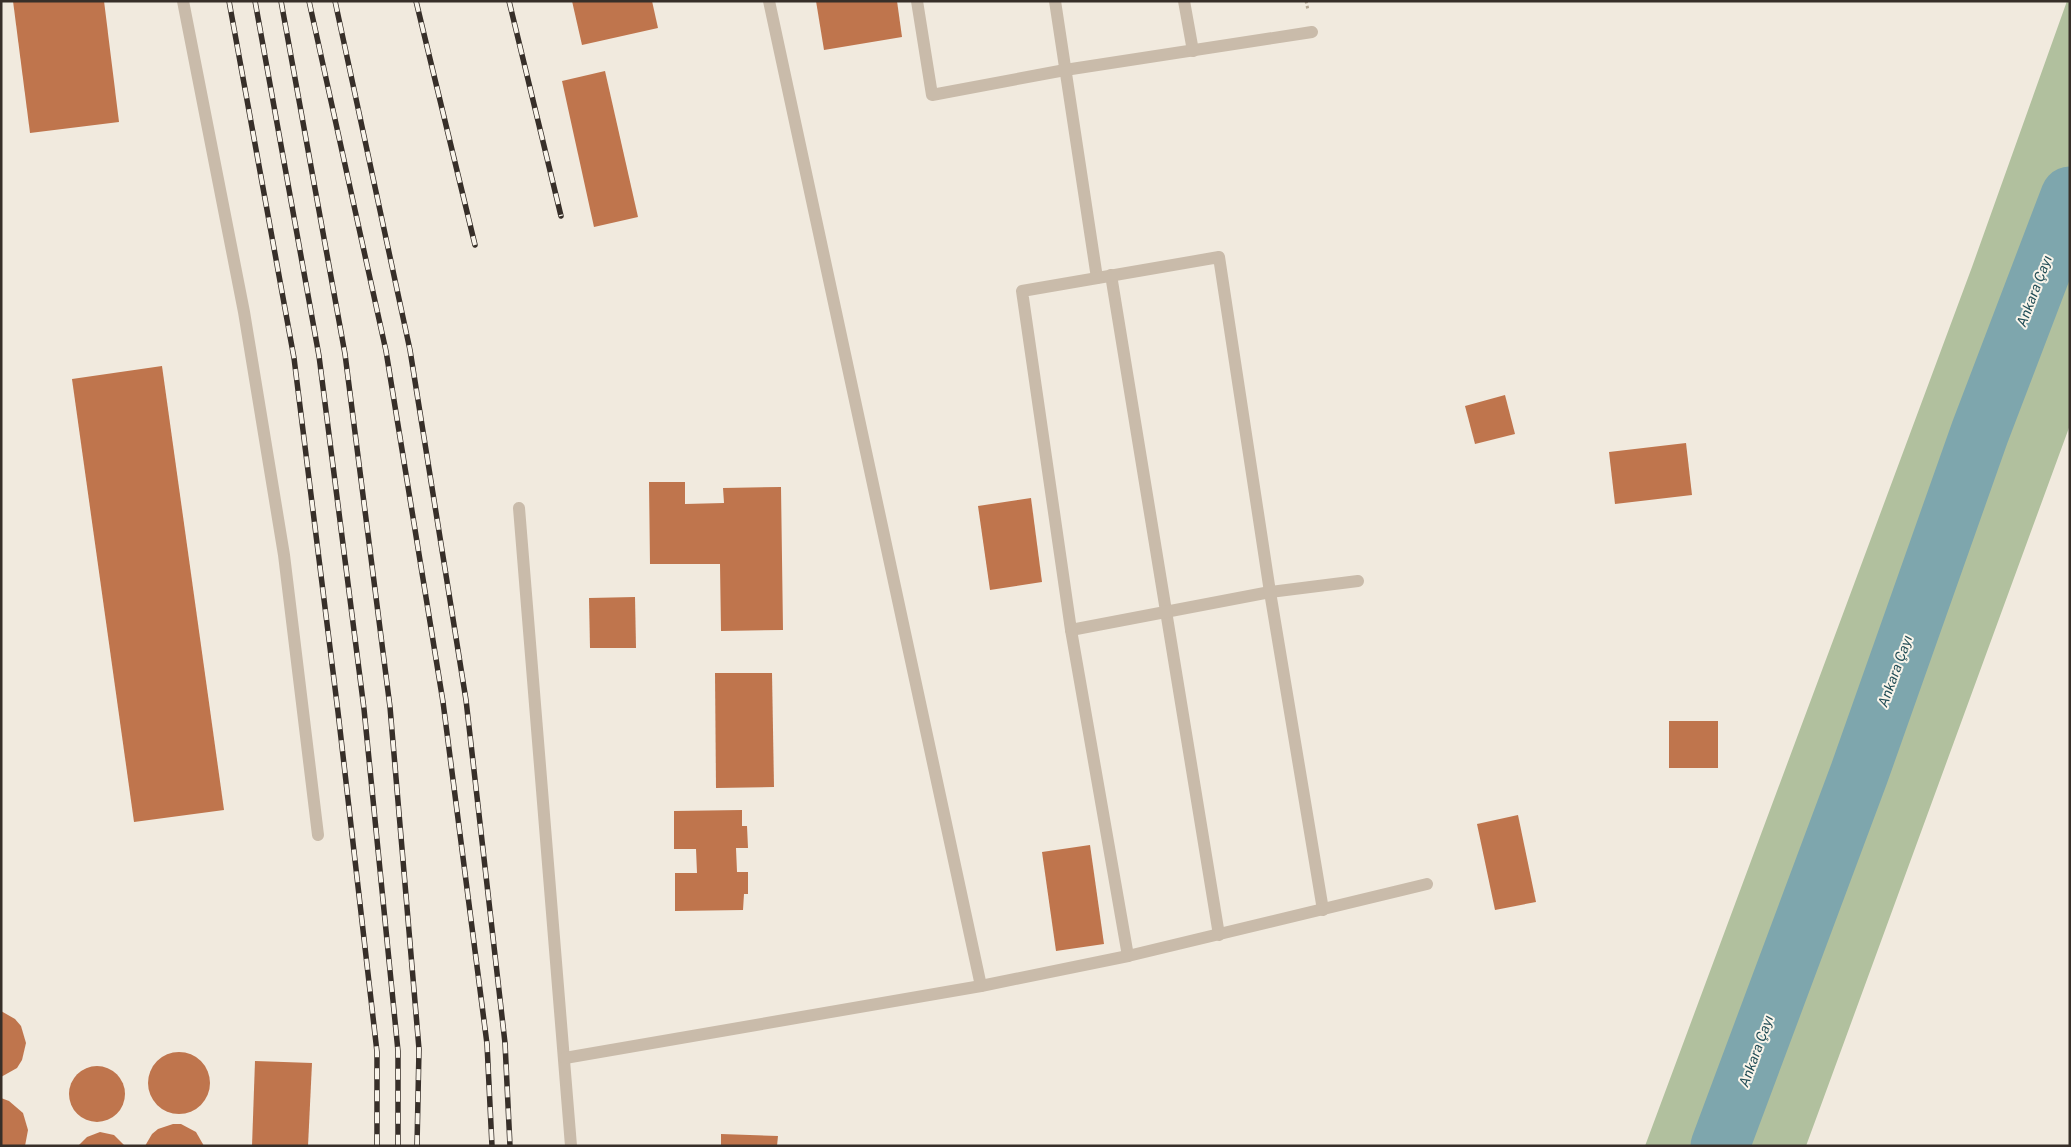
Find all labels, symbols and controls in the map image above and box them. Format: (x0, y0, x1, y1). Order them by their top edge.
water label: Ankara Çayı (2013, 253, 2055, 329)
water label: Ankara Çayı (1875, 633, 1915, 709)
water label: Ankara Çayı (1736, 1013, 1776, 1089)

